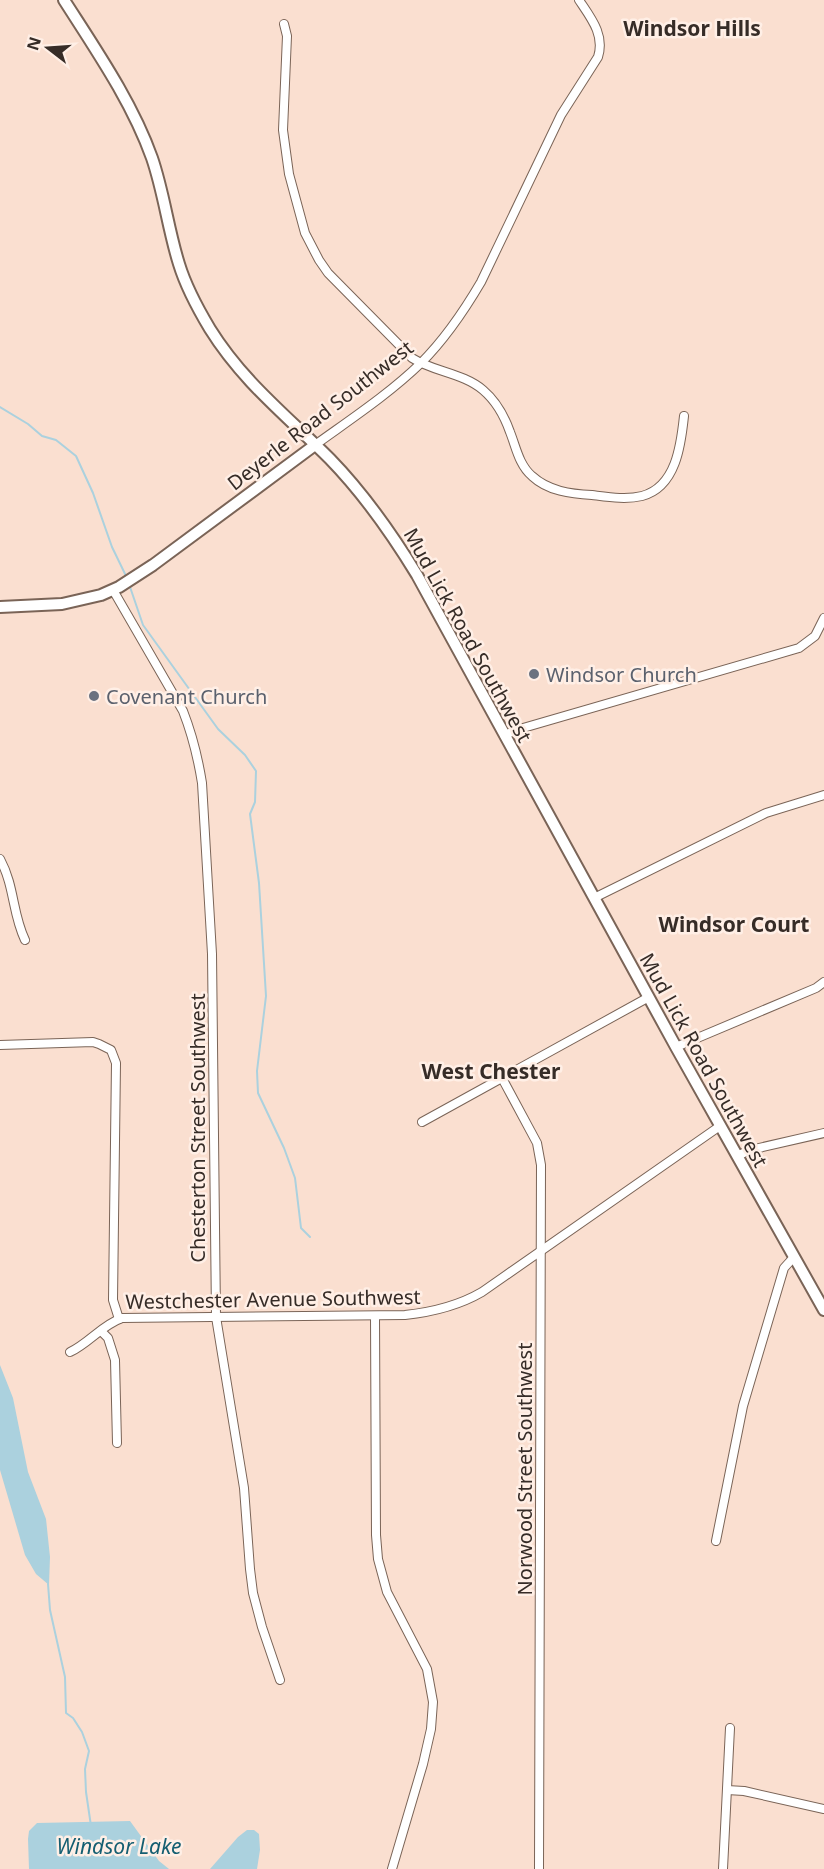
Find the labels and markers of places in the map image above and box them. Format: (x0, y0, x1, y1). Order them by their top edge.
place label: Windsor Church (546, 661, 697, 688)
marker: Windsor Church (527, 667, 541, 681)
place label: Covenant Church (106, 683, 267, 710)
marker: Covenant Church (87, 689, 101, 703)

